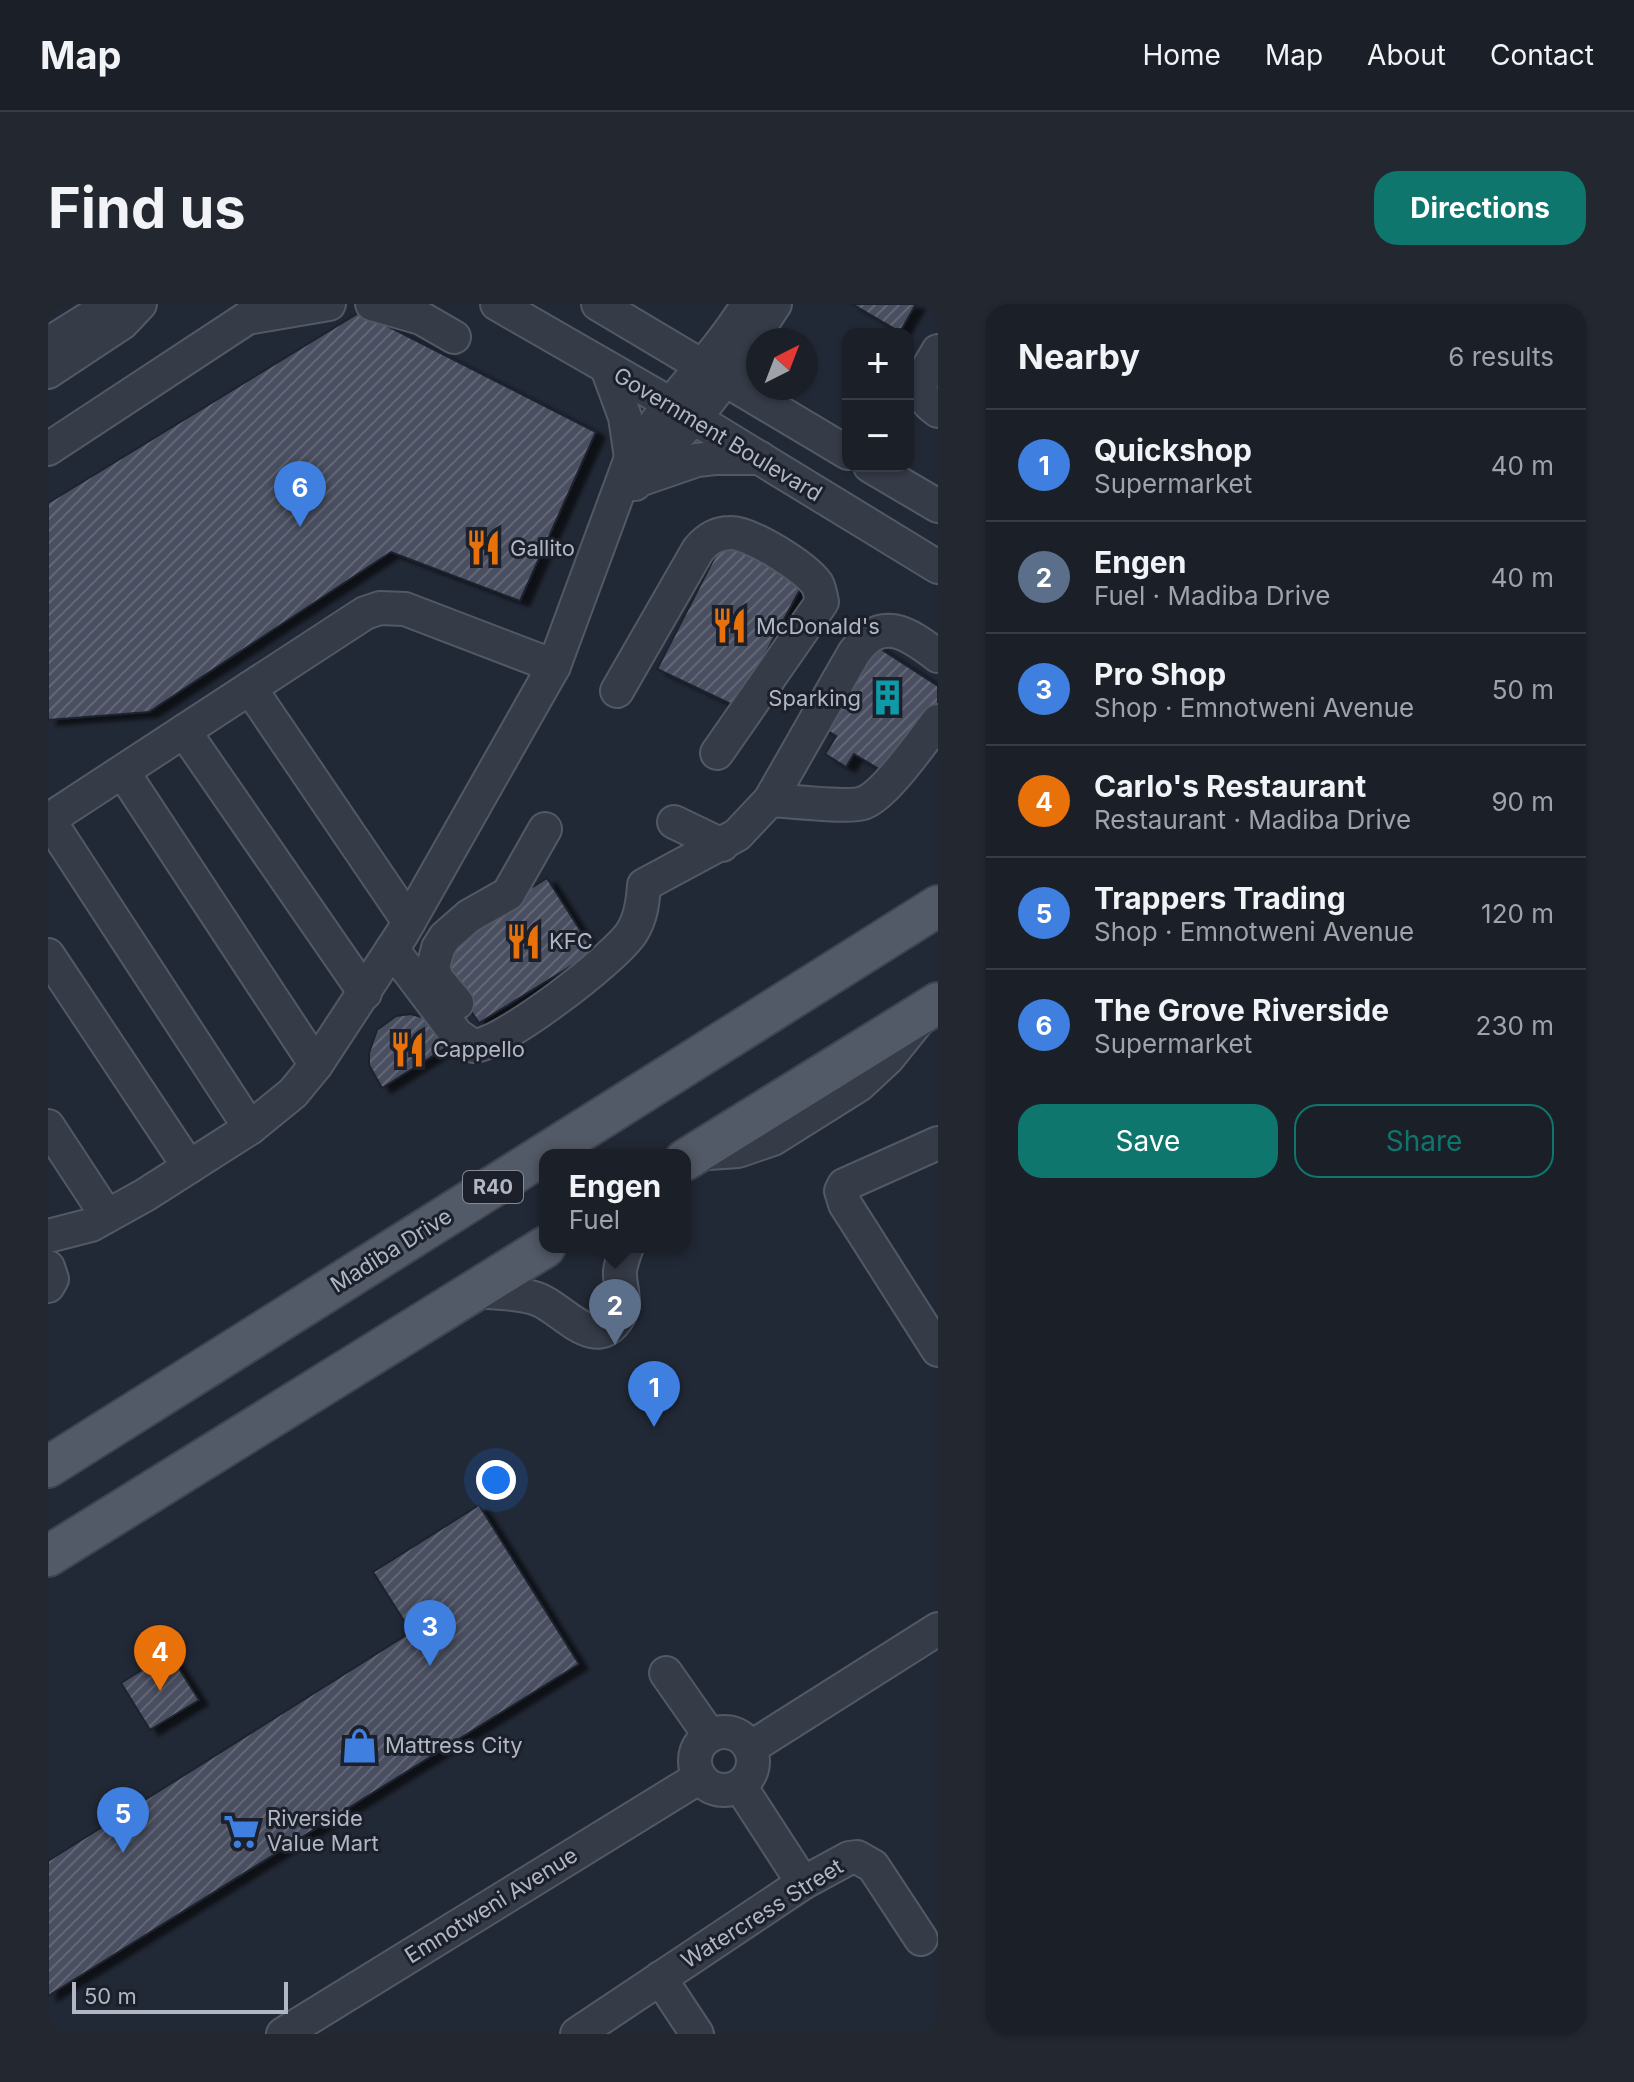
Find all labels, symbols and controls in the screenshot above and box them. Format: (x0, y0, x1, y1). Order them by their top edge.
text: Map (40, 32, 121, 78)
text: Home (1142, 38, 1221, 72)
text: Map (1265, 38, 1323, 72)
text: About (1367, 38, 1446, 72)
text: Contact (1490, 38, 1594, 72)
button: Directions (1374, 171, 1586, 245)
text: Find us (48, 174, 246, 242)
north arrow (746, 328, 818, 400)
map controls (842, 328, 914, 472)
button: + (842, 328, 914, 400)
text: Nearby (1018, 336, 1140, 377)
text: 6 results (1448, 341, 1554, 372)
street label: Government Boulevard (609, 361, 827, 507)
button: − (842, 400, 914, 472)
text: Quickshop (1094, 432, 1252, 468)
text: 1 (1038, 450, 1050, 481)
text: 40 m (1491, 450, 1554, 481)
pin: 6 (274, 461, 326, 527)
text: Supermarket (1094, 468, 1252, 499)
restaurant icon: Gallito (465, 529, 503, 567)
place label: Gallito (510, 535, 575, 561)
text: Engen (1094, 544, 1186, 580)
text: 2 (1036, 562, 1052, 593)
text: 40 m (1491, 562, 1554, 593)
text: Fuel · Madiba Drive (1094, 580, 1330, 611)
restaurant icon: McDonald's (711, 607, 749, 645)
place label: McDonald's (756, 613, 880, 639)
text: Pro Shop (1094, 656, 1226, 692)
text: 3 (1036, 674, 1052, 705)
text: 50 m (1492, 674, 1554, 705)
building icon: Sparking (868, 679, 906, 717)
place label: Sparking (768, 685, 861, 711)
text: Shop · Emnotweni Avenue (1094, 692, 1414, 723)
text: Carlo's Restaurant (1094, 768, 1366, 804)
text: 4 (1035, 786, 1053, 817)
text: 90 m (1491, 786, 1554, 817)
text: Restaurant · Madiba Drive (1094, 804, 1411, 835)
text: Trappers Trading (1094, 880, 1346, 916)
text: 5 (1036, 898, 1052, 929)
text: 120 m (1481, 898, 1554, 929)
text: Shop · Emnotweni Avenue (1094, 916, 1414, 947)
restaurant icon: KFC (504, 922, 542, 960)
place label: KFC (549, 928, 593, 954)
text: The Grove Riverside (1094, 992, 1389, 1028)
text: 6 (1036, 1010, 1052, 1041)
text: 230 m (1476, 1010, 1554, 1041)
text: Supermarket (1094, 1028, 1252, 1059)
restaurant icon: Cappello (388, 1030, 426, 1068)
place label: Cappello (433, 1036, 525, 1062)
button: Save (1018, 1104, 1278, 1178)
button: Share (1294, 1104, 1554, 1178)
popup (539, 1149, 691, 1253)
text: Engen (569, 1168, 661, 1204)
road number: R40 (463, 1171, 523, 1203)
street label: Madiba Drive (326, 1202, 456, 1298)
text: Fuel (569, 1204, 620, 1235)
pin: 2 (589, 1279, 641, 1345)
pin: 1 (628, 1361, 680, 1427)
your location (476, 1460, 516, 1500)
pin: 3 (404, 1600, 456, 1666)
pin: 4 (134, 1625, 186, 1691)
shop icon: Mattress City (340, 1726, 378, 1764)
place label: Mattress City (385, 1732, 523, 1758)
pin: 5 (97, 1787, 149, 1853)
place label: Riverside Value Mart (267, 1805, 379, 1856)
supermarket icon: Riverside Value Mart (222, 1812, 260, 1850)
street label: Emnotweni Avenue (400, 1841, 582, 1969)
street label: Watercress Street (676, 1853, 848, 1973)
scale bar (72, 1978, 288, 2014)
text: 50 m (84, 1983, 137, 2009)

